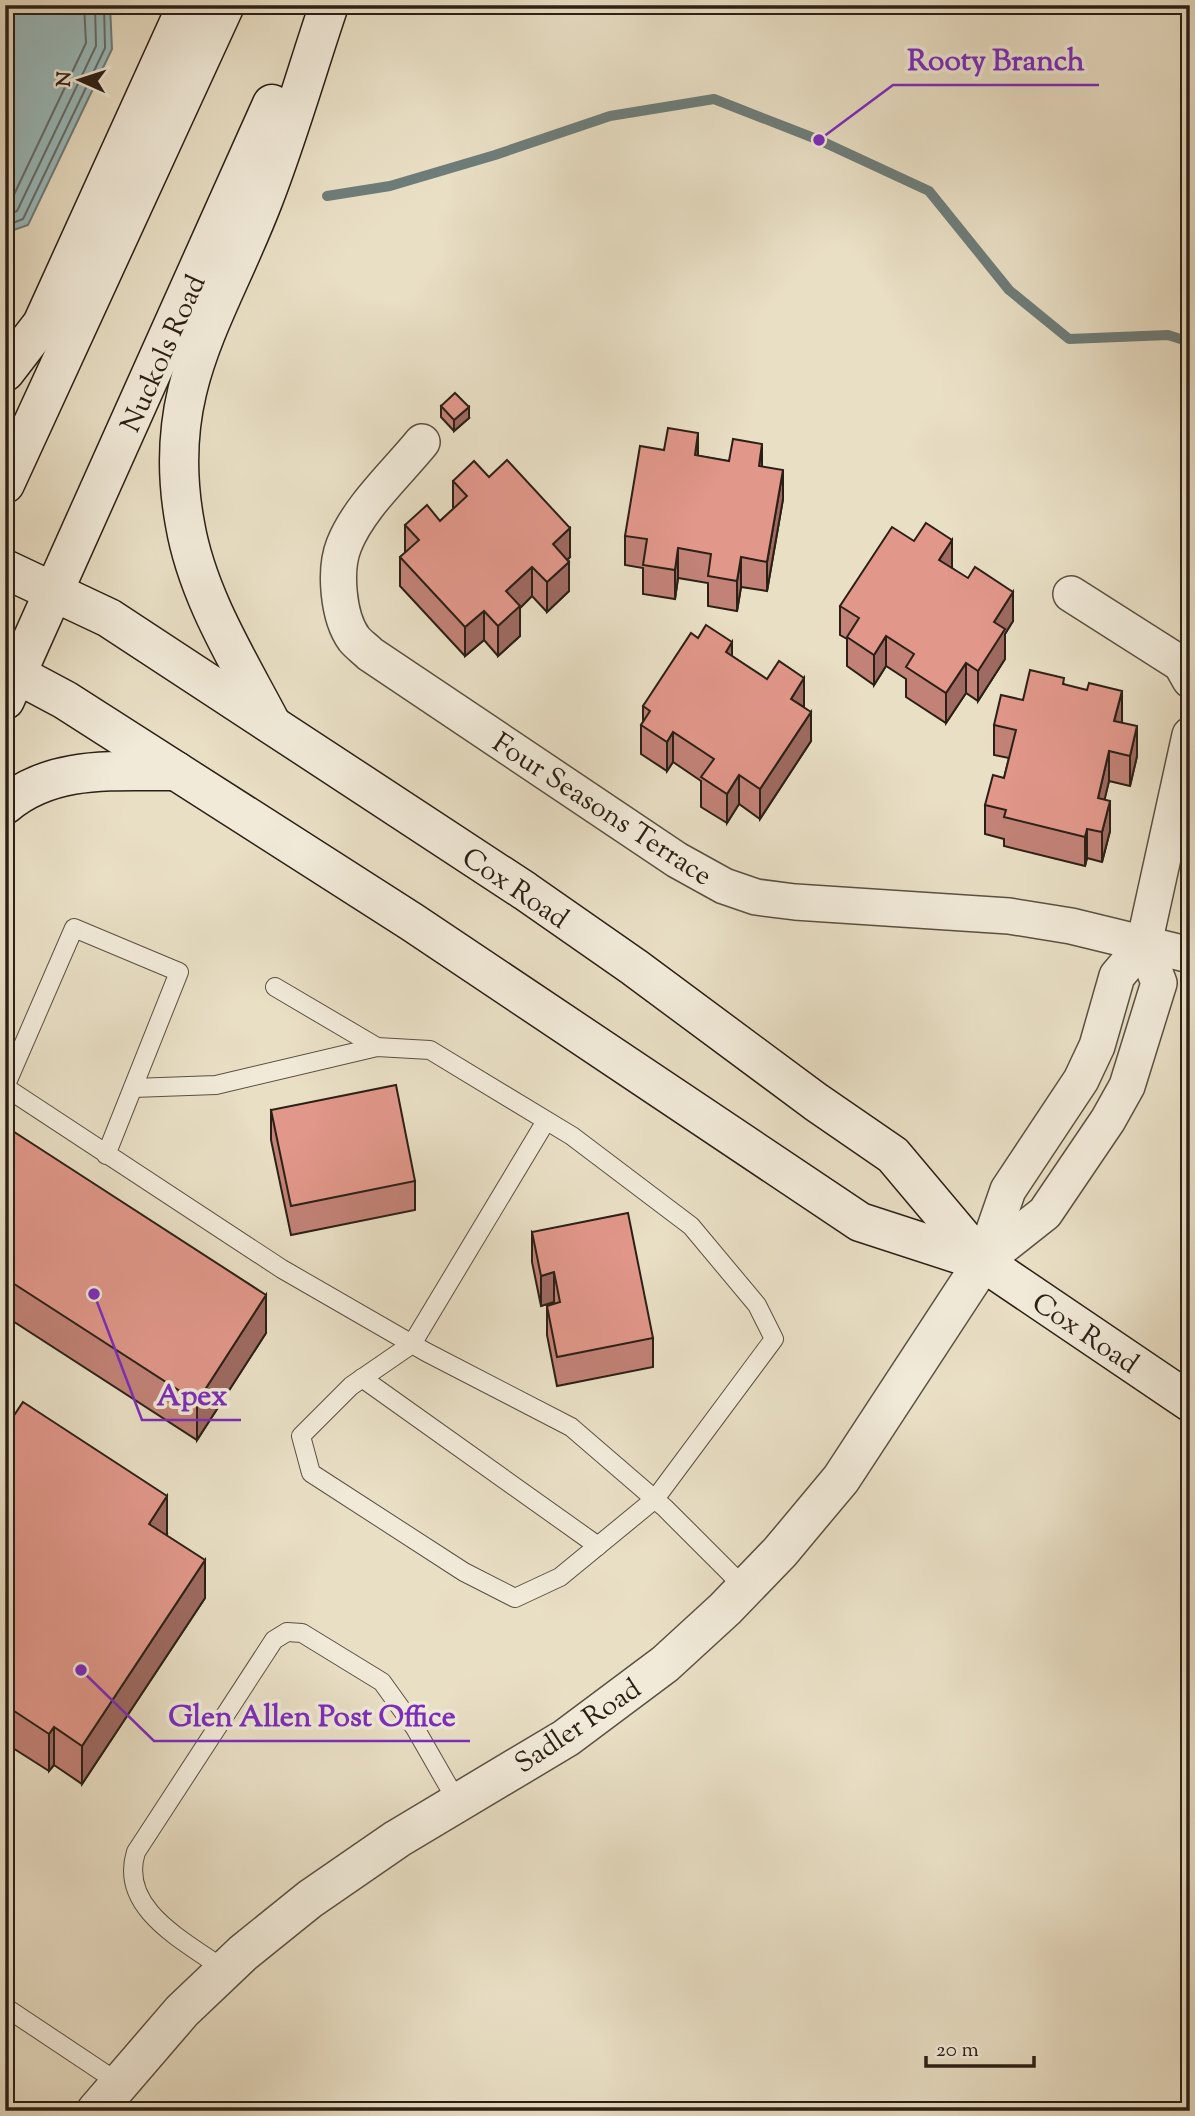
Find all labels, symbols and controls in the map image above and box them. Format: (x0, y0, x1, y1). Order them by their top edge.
callout: Rooty Branch (893, 34, 1099, 85)
text: Rooty Branch (907, 41, 1085, 84)
north arrow (46, 46, 116, 116)
text: N (52, 71, 79, 88)
street label: Nuckols Road (112, 269, 217, 439)
street label: Four Seasons Terrace (484, 724, 719, 897)
street label: Cox Road (453, 839, 576, 940)
street label: Cox Road (1023, 1284, 1146, 1385)
callout: Apex (142, 1369, 241, 1420)
text: Apex (157, 1376, 228, 1419)
street label: Sadler Road (507, 1670, 650, 1785)
callout: Glen Allen Post Office (154, 1690, 470, 1741)
text: Glen Allen Post Office (168, 1697, 456, 1740)
scale bar (926, 2025, 1034, 2069)
text: 20 m (936, 2036, 979, 2066)

